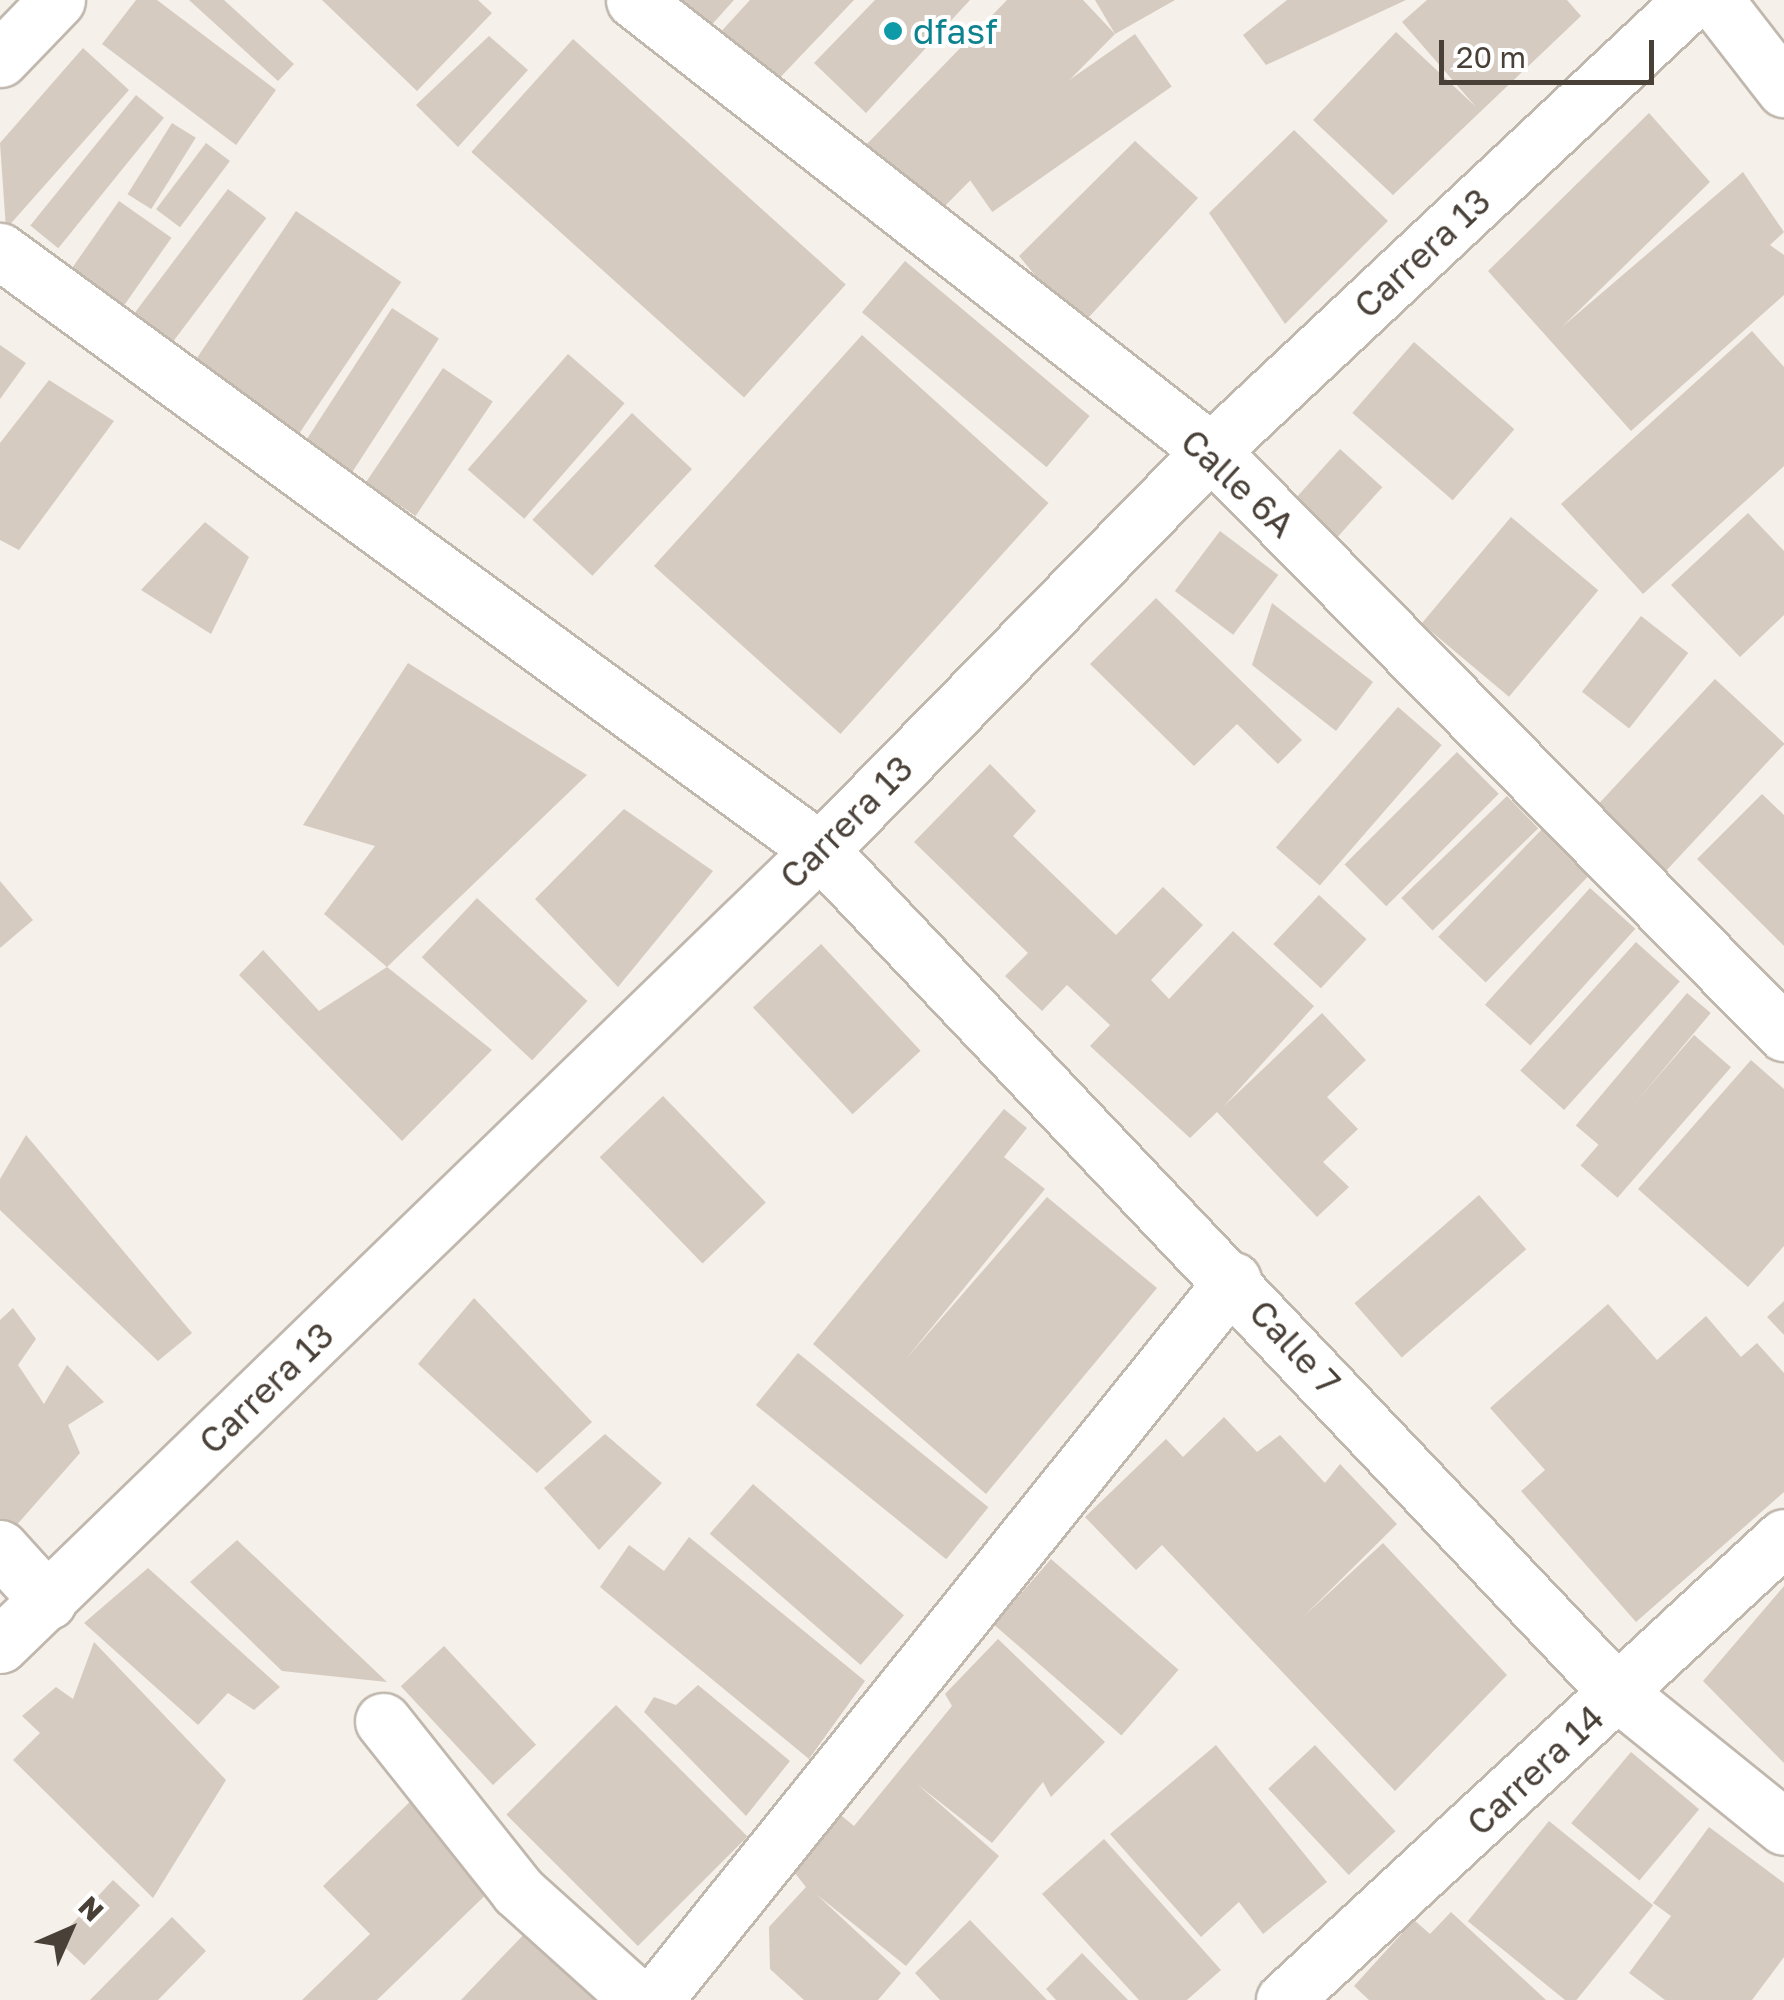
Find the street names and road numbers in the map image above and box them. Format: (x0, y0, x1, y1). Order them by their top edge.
street label: Carrera 13 (1345, 180, 1499, 326)
street label: Calle 6A (1173, 420, 1303, 546)
street label: Carrera 13 (771, 747, 921, 897)
street label: Calle 7 (1241, 1291, 1349, 1403)
street label: Carrera 13 (190, 1314, 342, 1462)
street label: Carrera 14 (1458, 1696, 1612, 1844)

